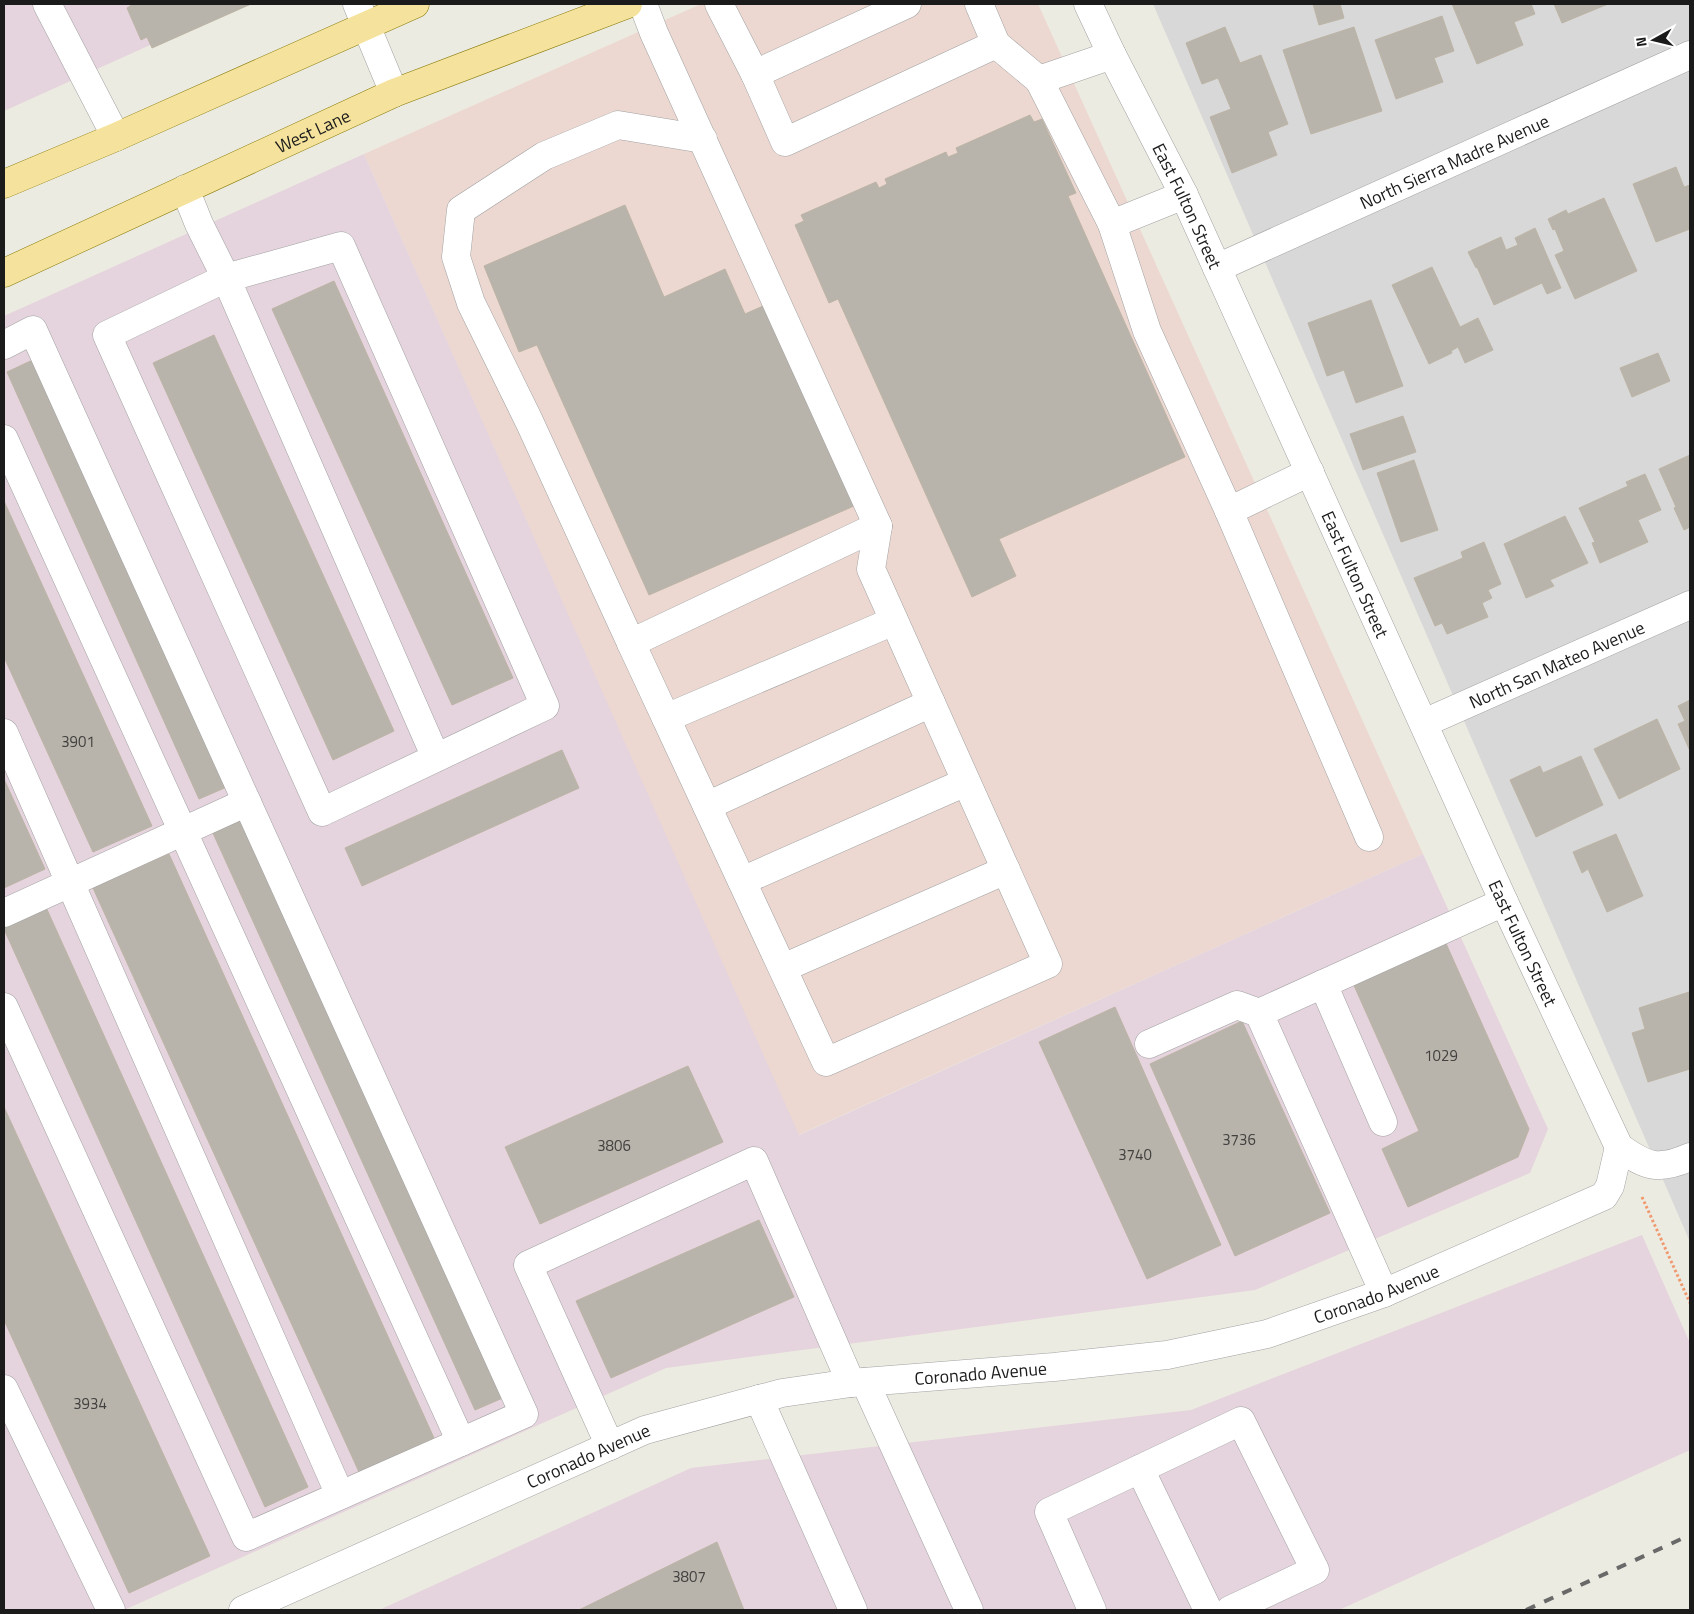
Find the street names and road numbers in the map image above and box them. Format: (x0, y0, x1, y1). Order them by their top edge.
street label: West Lane (271, 102, 355, 159)
street label: North Sierra Madre Avenue (1355, 107, 1553, 216)
street label: East Fulton Street (1146, 138, 1229, 274)
street label: East Fulton Street (1315, 506, 1396, 643)
street label: North San Mateo Avenue (1464, 613, 1649, 715)
street label: East Fulton Street (1482, 875, 1565, 1011)
street label: Coronado Avenue (1310, 1257, 1443, 1330)
street label: Coronado Avenue (913, 1354, 1048, 1391)
street label: Coronado Avenue (522, 1416, 654, 1495)

